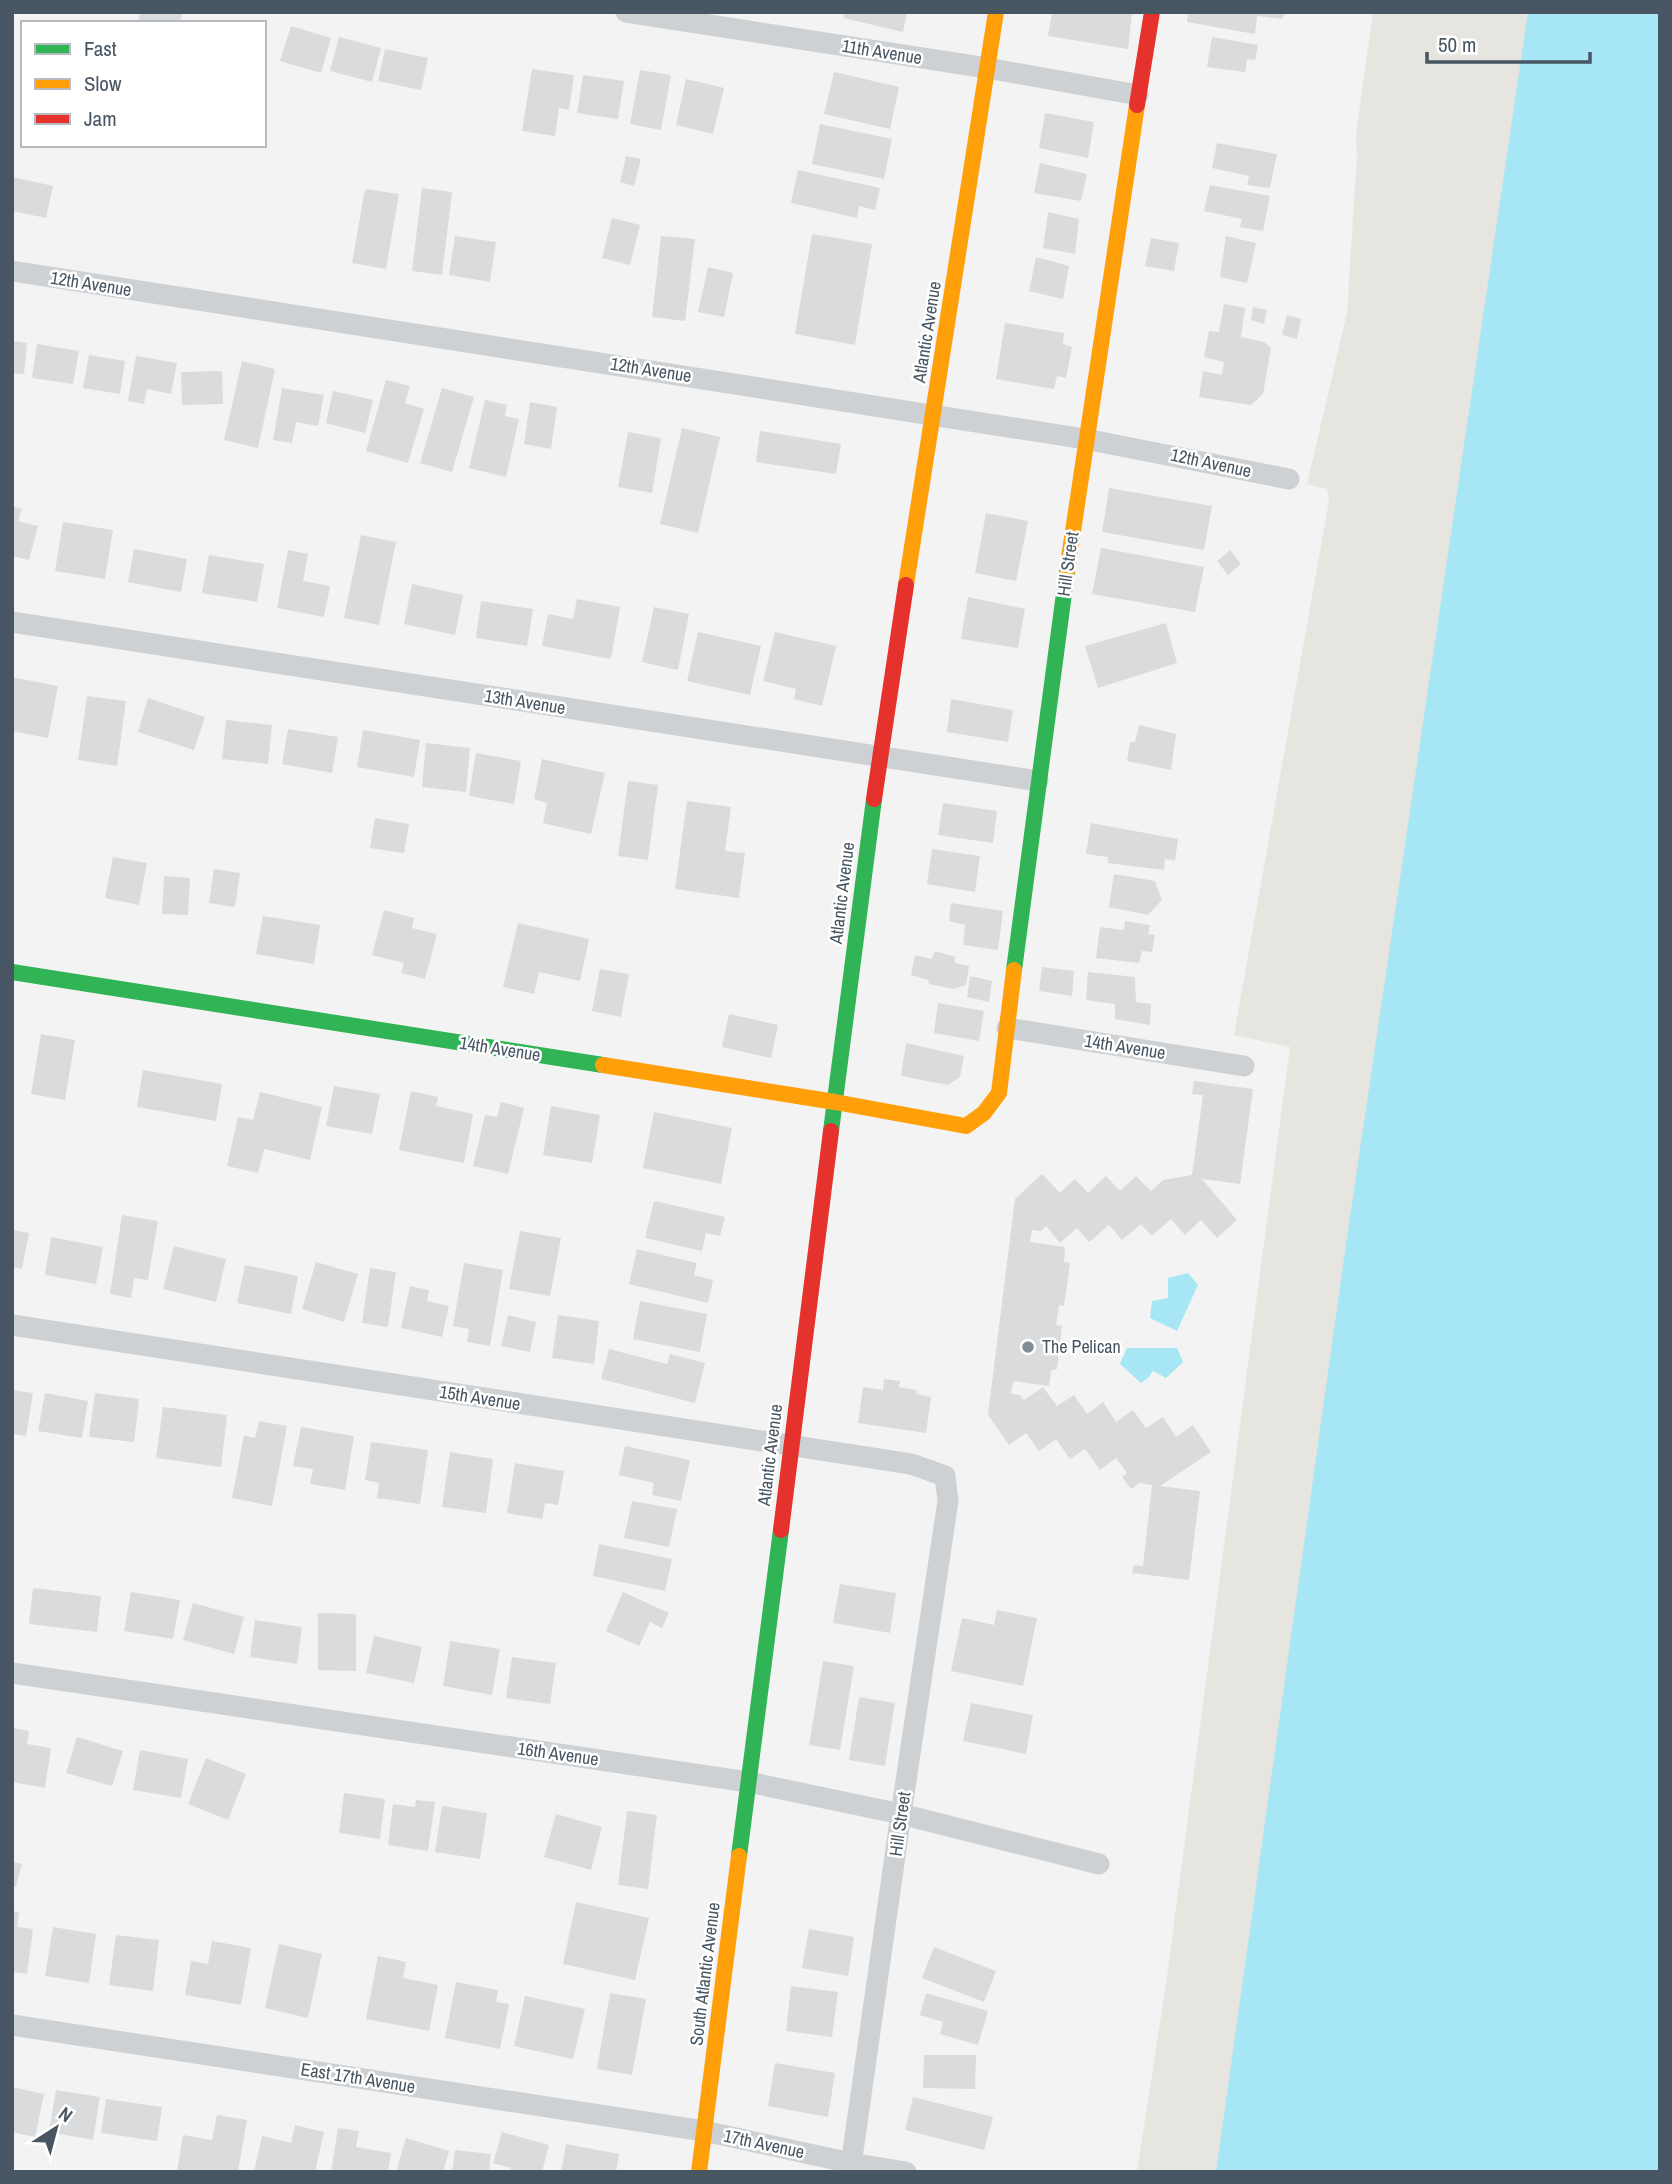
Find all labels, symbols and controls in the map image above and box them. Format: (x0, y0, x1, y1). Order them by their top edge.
legend (21, 21, 266, 147)
scale bar (1427, 21, 1590, 65)
text: 50 m (1438, 30, 1476, 59)
street label: 11th Avenue (840, 33, 924, 70)
text: Fast (84, 34, 117, 63)
text: Slow (84, 69, 122, 98)
text: Jam (84, 104, 117, 133)
street label: 12th Avenue (49, 265, 133, 302)
street label: Atlantic Avenue (906, 279, 947, 385)
street label: 12th Avenue (609, 351, 693, 388)
street label: 12th Avenue (1168, 442, 1254, 483)
street label: Hill Street (1051, 530, 1084, 598)
street label: 13th Avenue (483, 683, 567, 720)
street label: Atlantic Avenue (823, 841, 860, 946)
street label: 14th Avenue (1083, 1028, 1167, 1065)
street label: 14th Avenue (458, 1030, 542, 1067)
place label: The Pelican (1042, 1334, 1121, 1359)
marker: The Pelican (1020, 1339, 1036, 1355)
street label: 15th Avenue (438, 1379, 522, 1416)
street label: Atlantic Avenue (751, 1403, 788, 1508)
street label: 16th Avenue (516, 1735, 600, 1772)
street label: Hill Street (883, 1790, 916, 1858)
street label: South Atlantic Avenue (683, 1901, 726, 2047)
street label: East 17th Avenue (299, 2056, 417, 2099)
north arrow (21, 2093, 91, 2163)
text: N (54, 2100, 78, 2128)
street label: 17th Avenue (721, 2123, 807, 2164)

